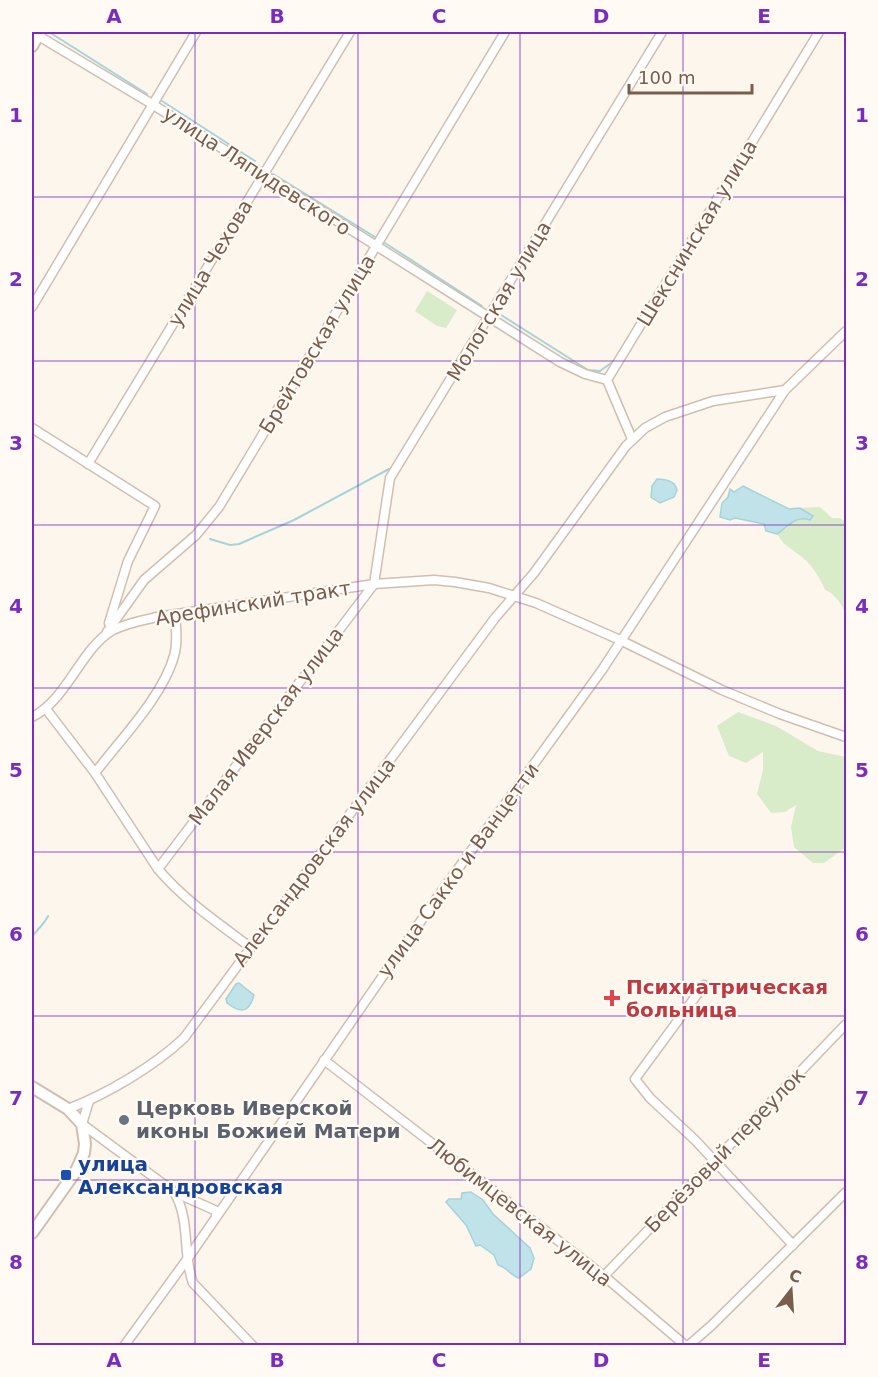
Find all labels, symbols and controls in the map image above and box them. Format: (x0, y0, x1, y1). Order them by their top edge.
text: A (106, 4, 122, 28)
text: B (269, 4, 285, 28)
text: C (432, 4, 446, 28)
text: D (593, 4, 609, 28)
text: E (757, 4, 771, 28)
scale bar (629, 57, 752, 95)
text: 100 m (638, 67, 696, 88)
street label: улица Ляпидевского (159, 101, 355, 241)
text: 1 (9, 103, 23, 127)
text: 1 (855, 103, 869, 127)
street label: Шекснинская улица (632, 135, 762, 331)
street label: улица Чехова (163, 195, 257, 331)
street label: Мологская улица (442, 217, 556, 385)
street label: Брейтовская улица (254, 250, 380, 438)
text: 2 (9, 267, 23, 291)
text: 2 (855, 267, 869, 291)
text: 3 (9, 431, 23, 455)
text: 3 (855, 431, 869, 455)
street label: Арефинский тракт (154, 576, 353, 630)
text: 4 (9, 594, 23, 618)
text: 4 (855, 594, 869, 618)
street label: Малая Иверская улица (184, 622, 348, 830)
street label: Александровская улица (228, 753, 400, 971)
text: 5 (9, 758, 23, 782)
street label: улица Сакко и Ванцетти (372, 758, 544, 982)
text: 5 (855, 758, 869, 782)
text: 6 (9, 922, 23, 946)
text: 6 (855, 922, 869, 946)
place label: Психиатрическая больница (626, 975, 828, 1022)
marker: Психиатрическая больница (603, 989, 621, 1007)
street label: Берёзовый переулок (640, 1062, 810, 1238)
text: 7 (9, 1086, 23, 1110)
text: 7 (855, 1086, 869, 1110)
place label: Церковь Иверской иконы Божией Матери (136, 1096, 401, 1143)
marker: Церковь Иверской иконы Божией Матери (117, 1113, 131, 1127)
street label: Любимцевская улица (423, 1133, 617, 1291)
place label: улица Александровская (78, 1152, 283, 1199)
marker: улица Александровская (59, 1168, 73, 1182)
text: 8 (9, 1250, 23, 1274)
text: 8 (855, 1250, 869, 1274)
north arrow (761, 1260, 821, 1320)
text: С (787, 1265, 804, 1287)
text: A (106, 1348, 122, 1372)
text: B (269, 1348, 285, 1372)
text: C (432, 1348, 446, 1372)
text: D (593, 1348, 609, 1372)
text: E (757, 1348, 771, 1372)

